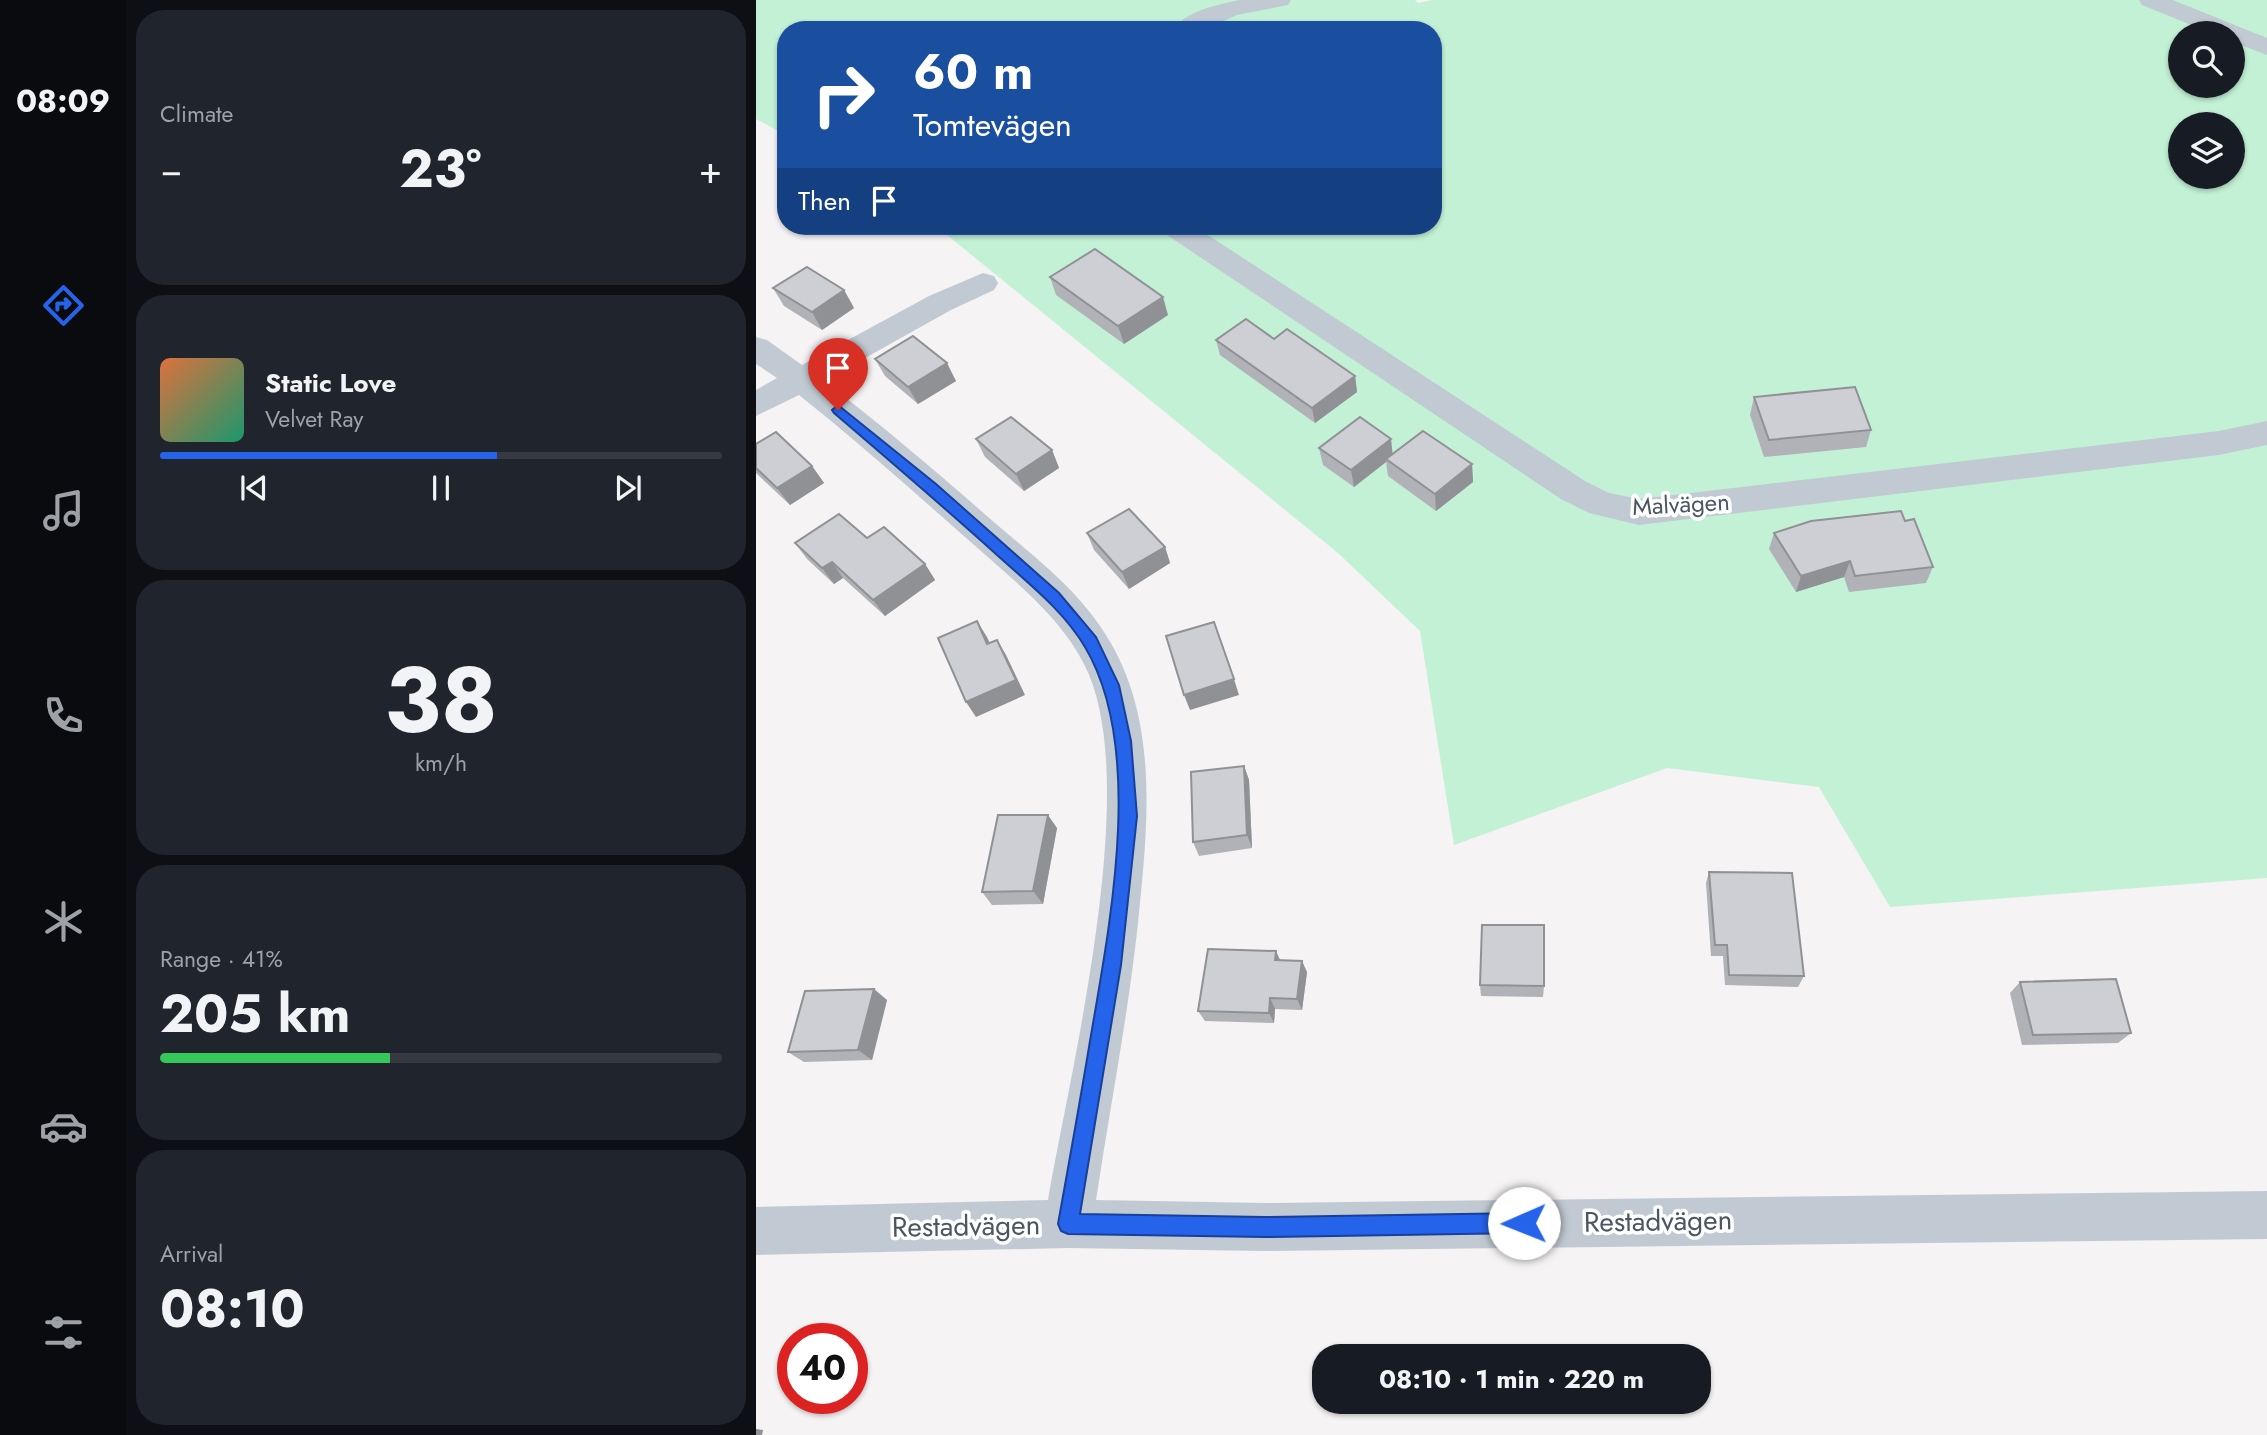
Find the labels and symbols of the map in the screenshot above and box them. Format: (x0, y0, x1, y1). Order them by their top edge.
pin (808, 338, 868, 410)
street label: Malvägen (1631, 484, 1731, 524)
position arrow (1487, 1186, 1561, 1260)
street label: Restadvägen (1583, 1199, 1733, 1243)
street label: Restadvägen (891, 1204, 1041, 1248)
speed limit sign: 40 (777, 1323, 868, 1414)

